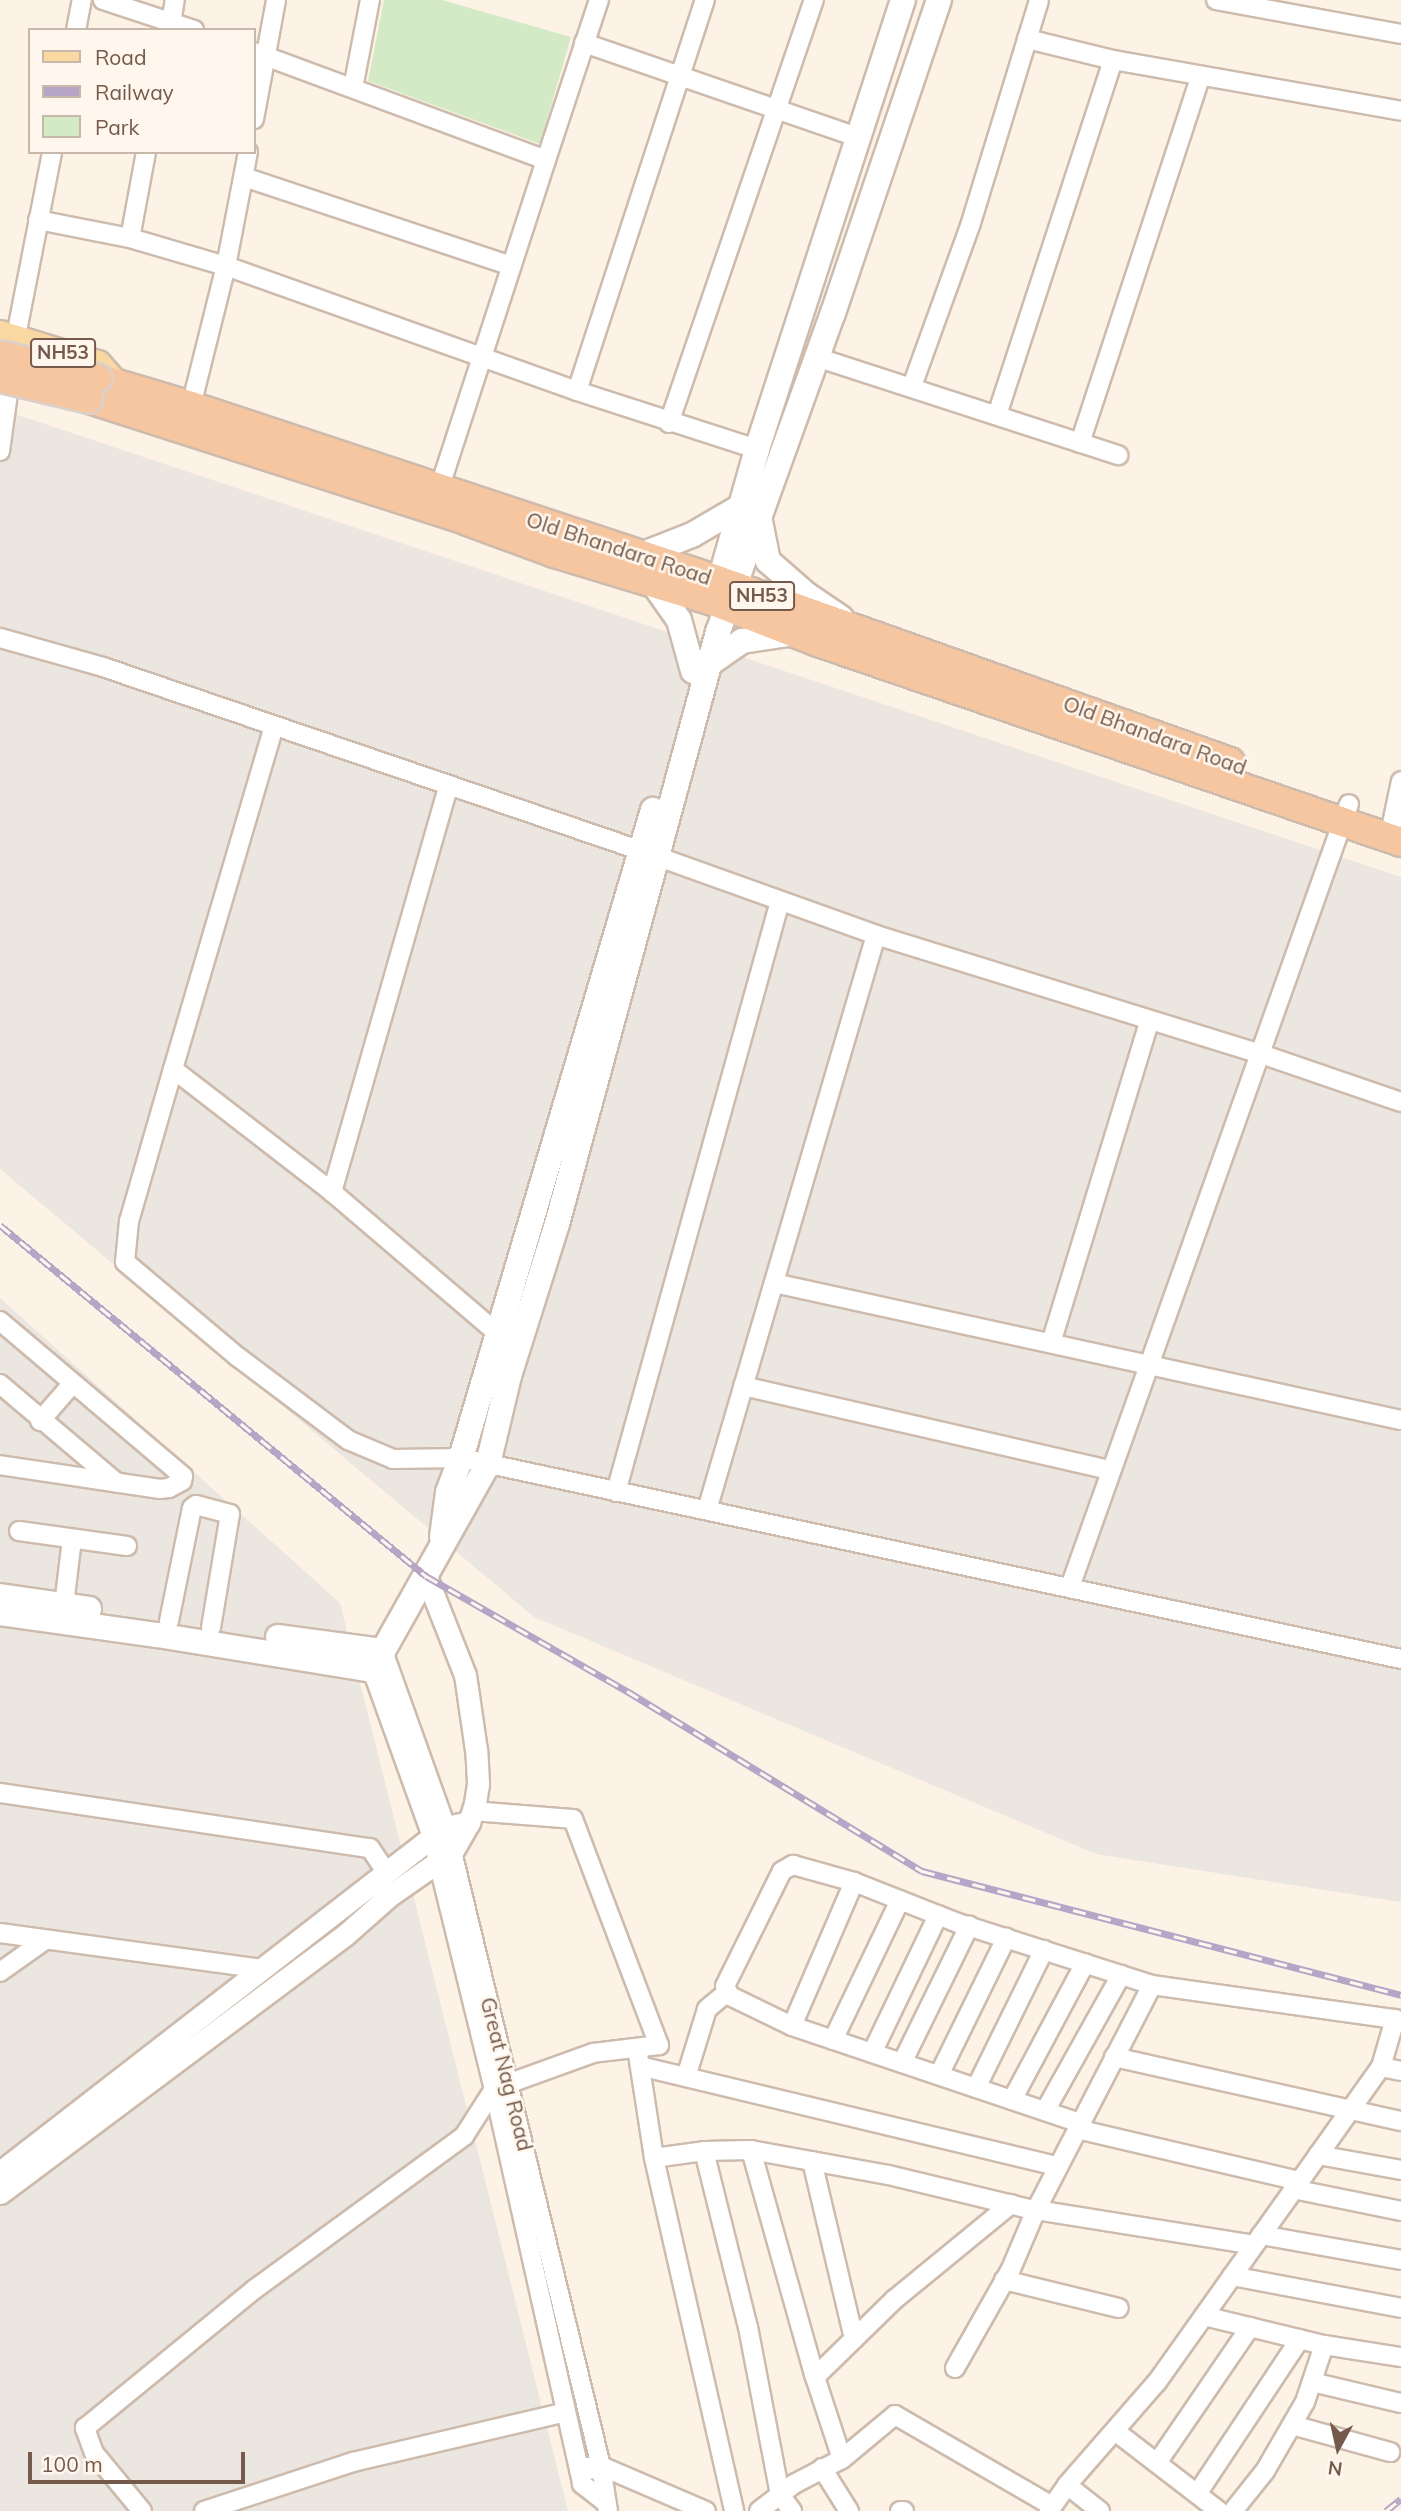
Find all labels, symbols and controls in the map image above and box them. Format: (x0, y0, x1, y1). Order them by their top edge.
legend (28, 28, 256, 154)
text: Road (95, 44, 146, 70)
text: Railway (95, 79, 174, 105)
text: Park (95, 114, 139, 140)
road number: NH53 (30, 338, 96, 368)
street label: Old Bhandara Road (523, 506, 715, 590)
road number: NH53 (729, 580, 795, 611)
street label: Old Bhandara Road (1060, 690, 1250, 780)
street label: Great Nag Road (476, 1994, 538, 2154)
north arrow (1303, 2413, 1373, 2483)
scale bar (32, 2438, 248, 2482)
text: 100 m (41, 2451, 103, 2477)
text: N (1326, 2456, 1344, 2482)

